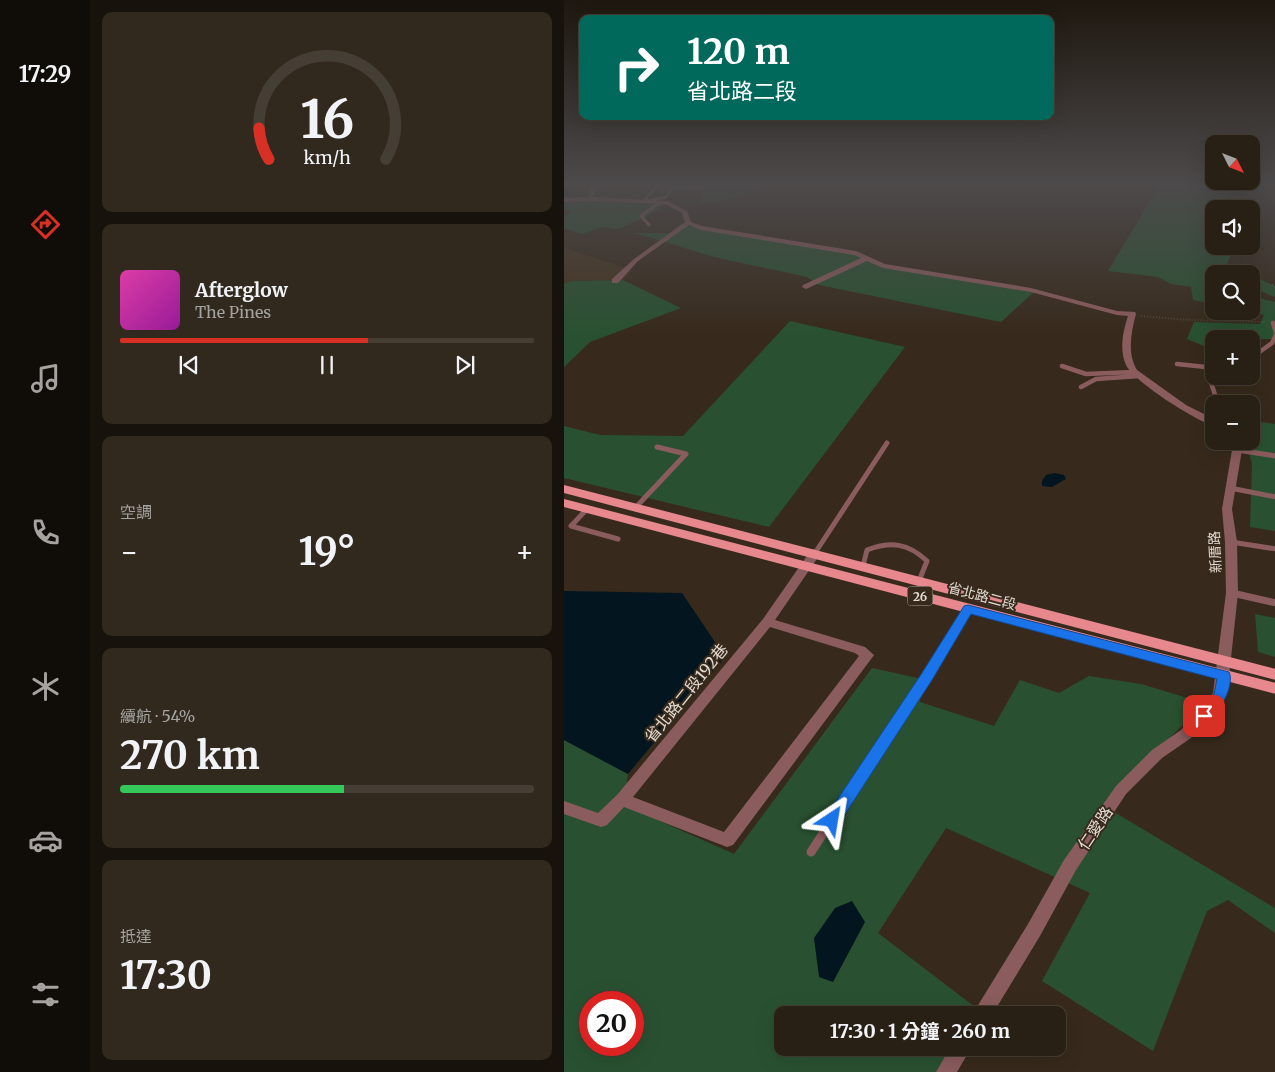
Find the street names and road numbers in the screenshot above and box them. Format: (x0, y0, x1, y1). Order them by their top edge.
street label: 新厝路 (1205, 531, 1225, 573)
street label: 省北路二段 (946, 578, 1018, 614)
road number: 26 (908, 586, 932, 606)
street label: 省北路二段192巷 (640, 640, 732, 746)
street label: 仁愛路 (1073, 803, 1117, 853)

